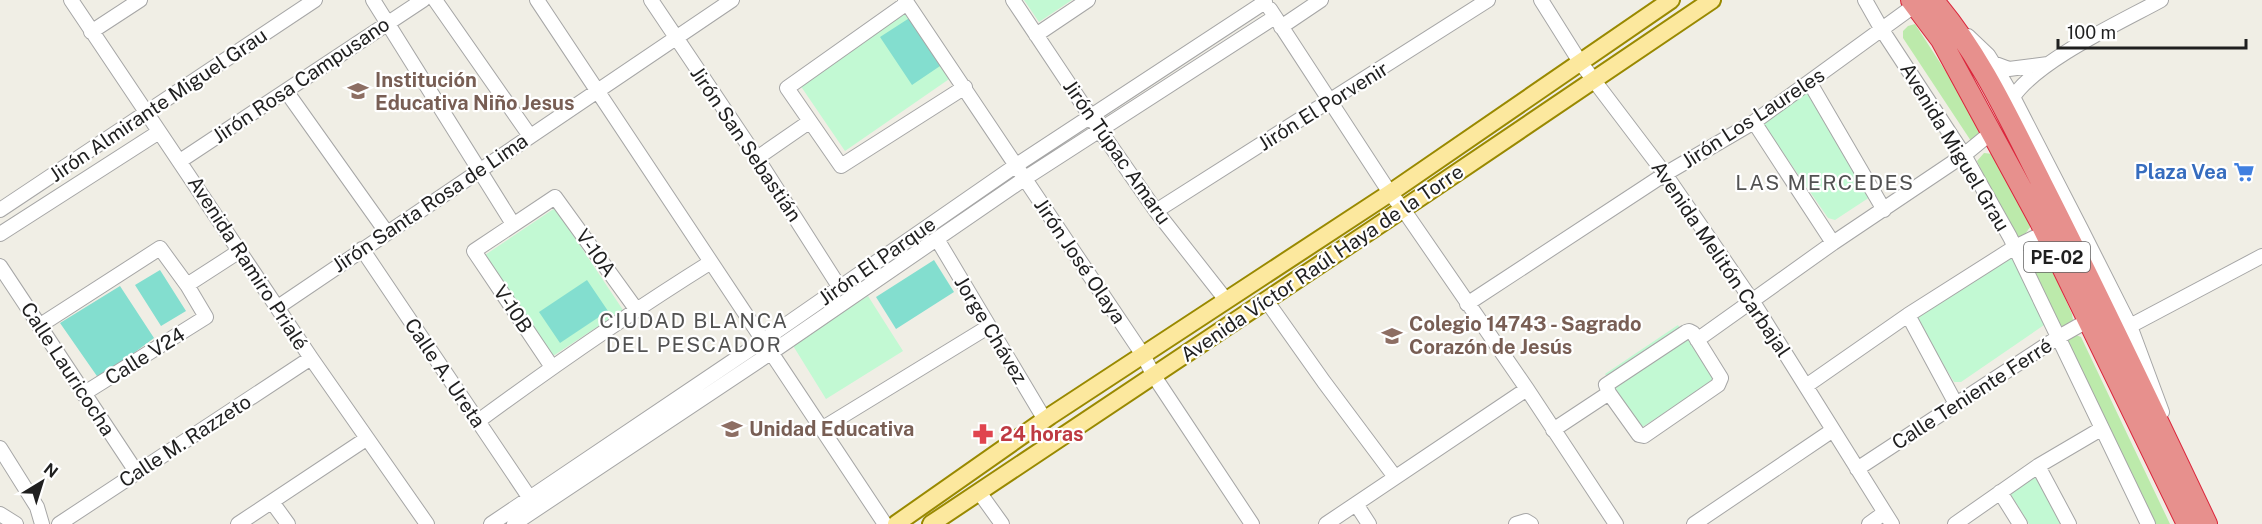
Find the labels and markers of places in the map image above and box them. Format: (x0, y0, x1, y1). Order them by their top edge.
place label: Institución Educativa Niño Jesus (375, 68, 574, 115)
school or university icon: Institución Educativa Niño Jesus (346, 79, 370, 103)
place label: Plaza Vea (2135, 160, 2227, 184)
supermarket icon: Plaza Vea (2232, 160, 2256, 184)
place label: Colegio 14743 - Sagrado Corazón de Jesús (1409, 312, 1641, 359)
school or university icon: Colegio 14743 - Sagrado Corazón de Jesús (1380, 324, 1404, 348)
school or university icon: Unidad Educativa (720, 417, 744, 441)
place label: Unidad Educativa (749, 417, 914, 441)
pharmacy icon: 24 horas (971, 422, 995, 446)
place label: 24 horas (1000, 422, 1083, 446)

